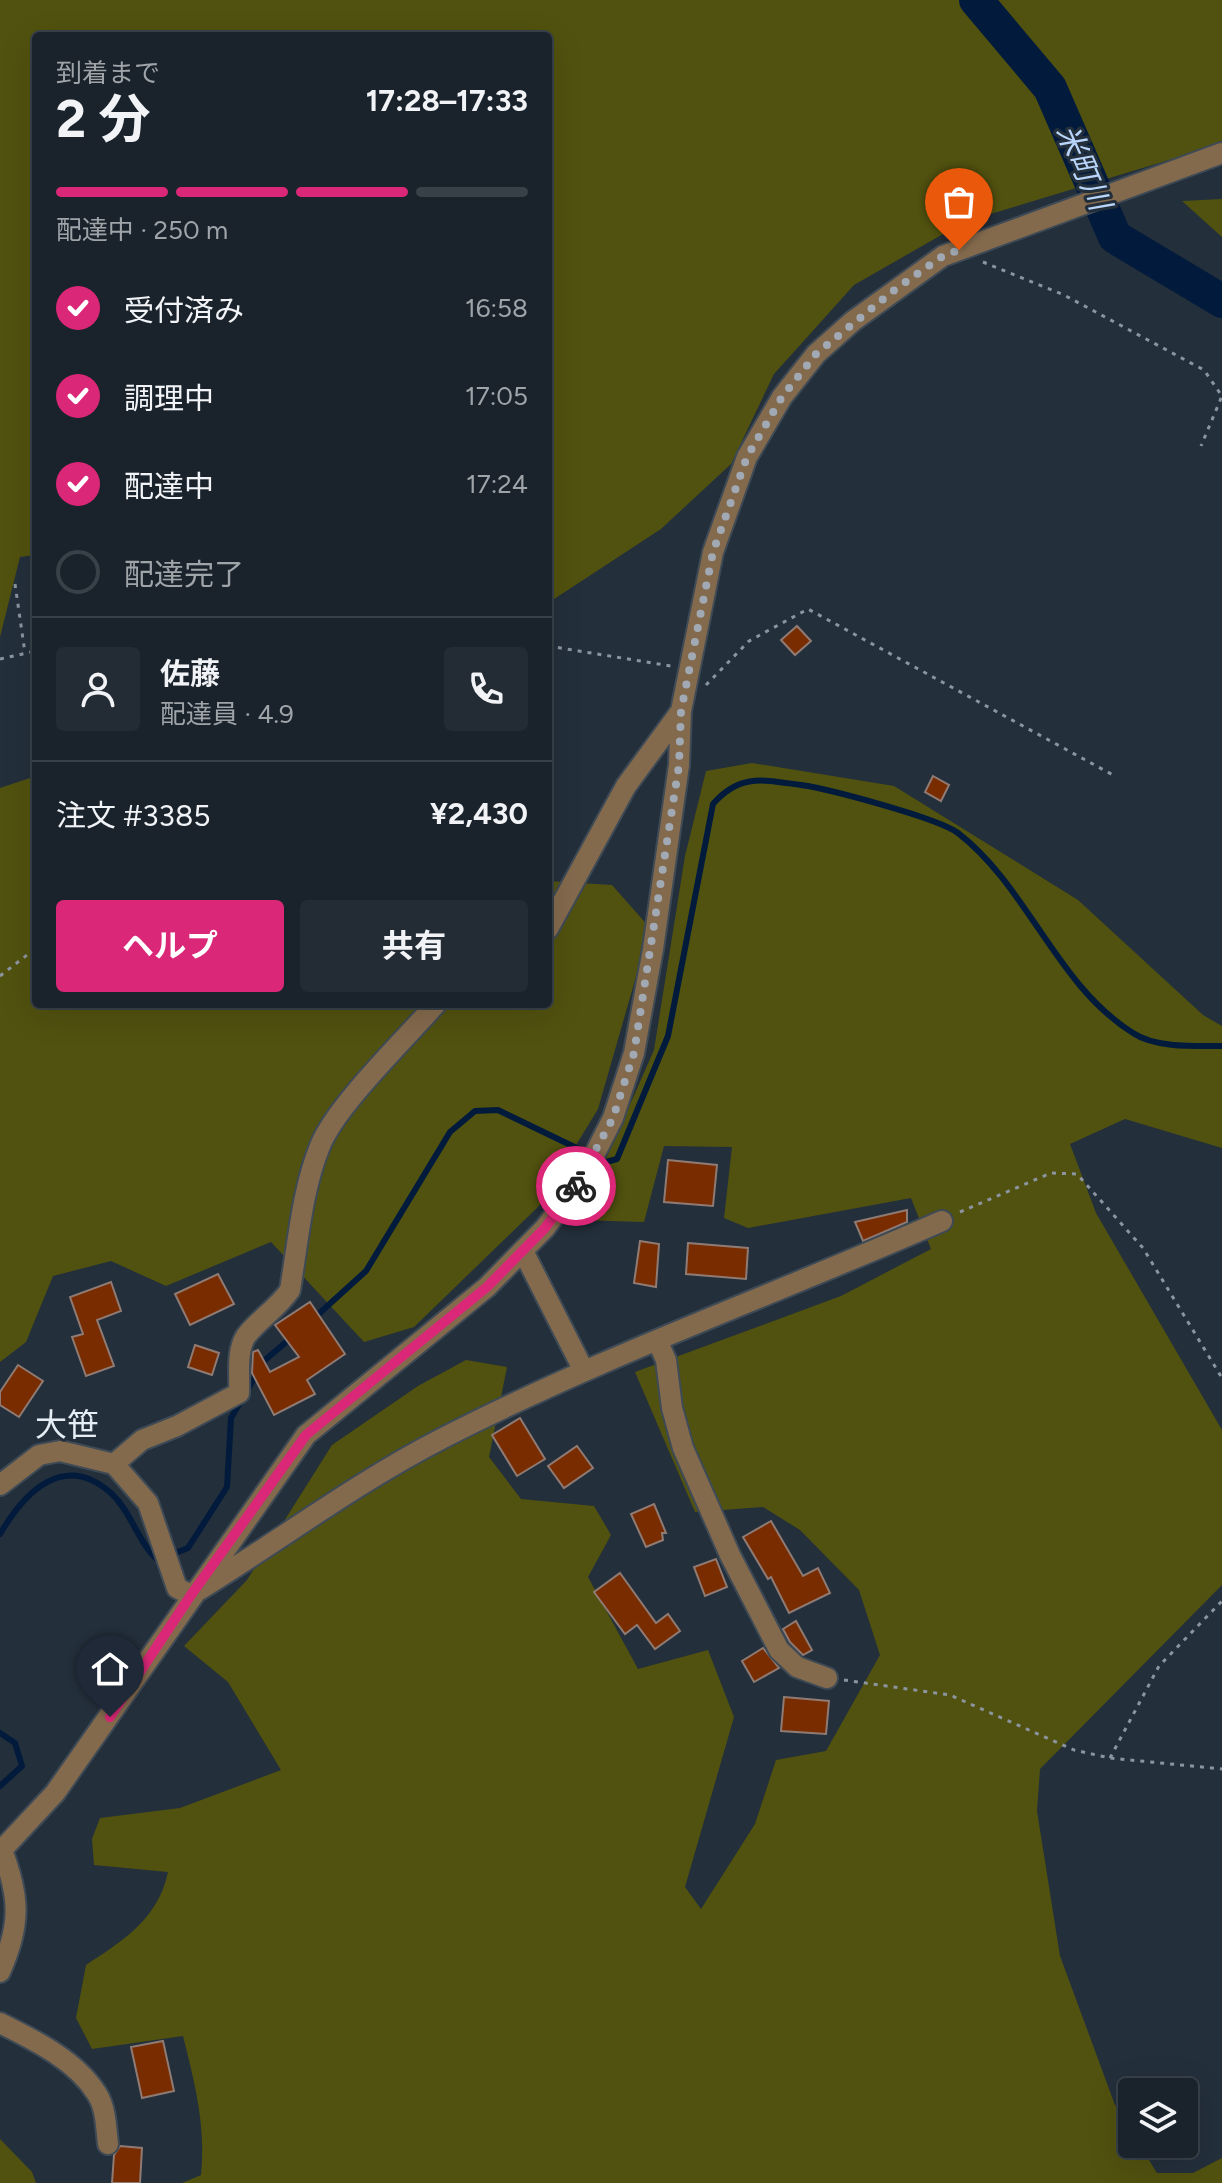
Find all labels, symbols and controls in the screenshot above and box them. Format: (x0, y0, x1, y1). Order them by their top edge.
text: 到着まで (56, 57, 160, 89)
text: 17:28–17:33 (366, 82, 528, 119)
text: 2 分 (56, 88, 150, 150)
water label: 米町川 (1049, 118, 1120, 218)
pin (925, 168, 993, 250)
icon: bag (937, 180, 981, 224)
text: 配達中 · 250 m (56, 214, 228, 246)
icon: check (56, 286, 100, 330)
text: 受付済み (124, 292, 244, 329)
text: 16:58 (465, 292, 528, 324)
icon: check (56, 374, 100, 418)
text: 調理中 (124, 380, 214, 417)
text: 17:05 (465, 380, 528, 412)
icon: check (56, 462, 100, 506)
text: 配達中 (124, 468, 214, 505)
text: 17:24 (466, 468, 528, 500)
text: 配達完了 (124, 556, 244, 593)
button: person (56, 647, 140, 731)
button: phone (444, 647, 528, 731)
text: 佐藤 (160, 655, 220, 692)
text: 配達員 · 4.9 (160, 698, 294, 730)
text: ¥2,430 (430, 795, 528, 832)
text: 注文 #3385 (56, 797, 211, 834)
button: ヘルプ (56, 900, 284, 992)
button: 共有 (300, 900, 528, 992)
courier (536, 1146, 616, 1226)
icon: bike (554, 1164, 598, 1208)
district label: 大笹 (35, 1406, 99, 1444)
pin (76, 1635, 144, 1717)
icon: home (88, 1647, 132, 1691)
map controls (1118, 2078, 1198, 2158)
button: layers (1118, 2078, 1198, 2158)

